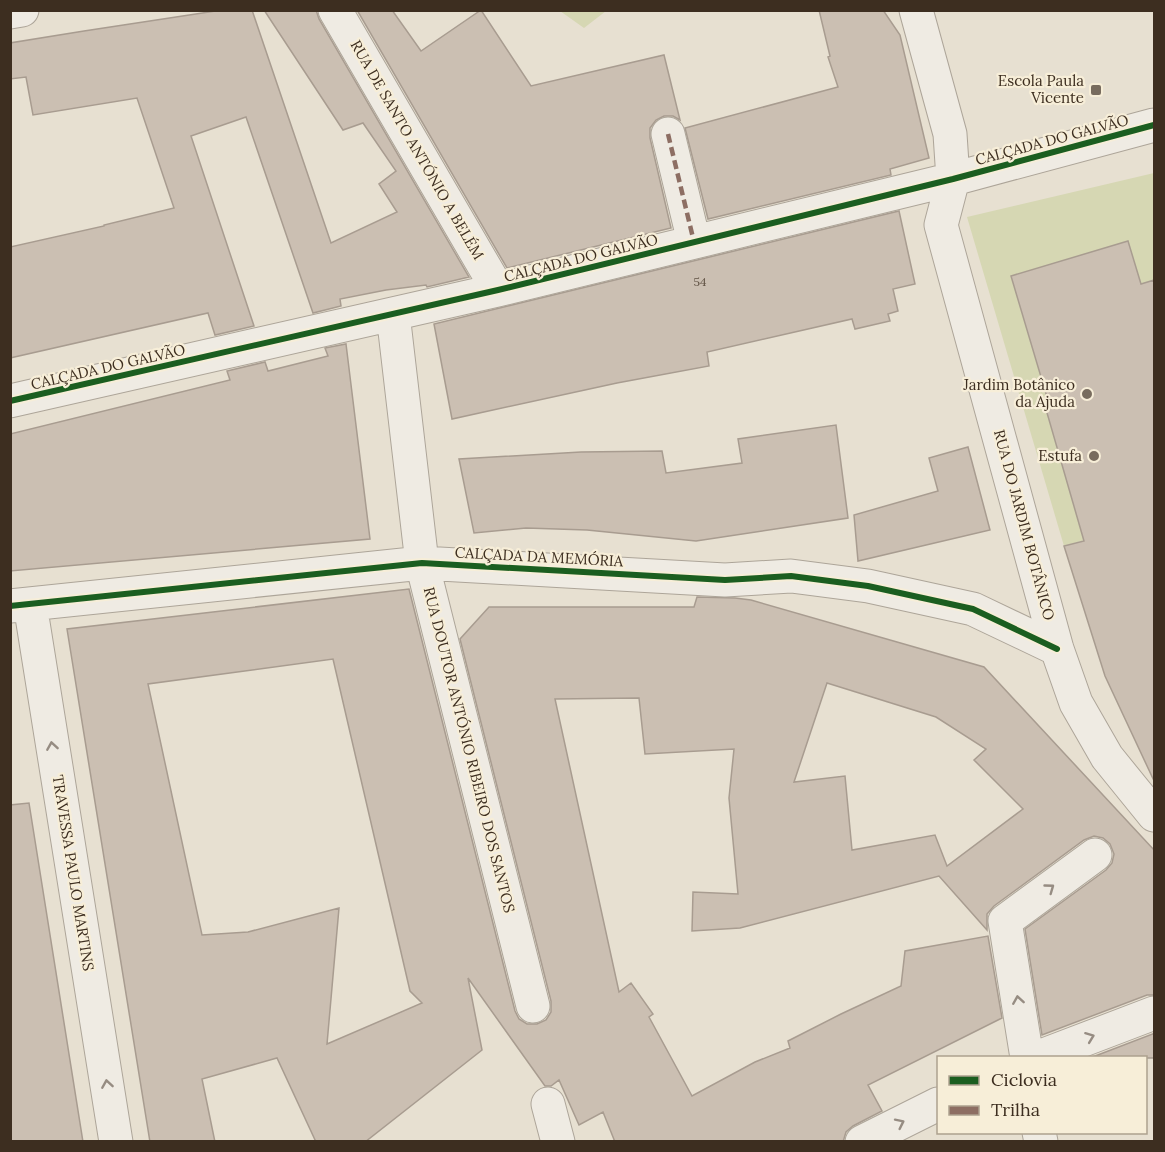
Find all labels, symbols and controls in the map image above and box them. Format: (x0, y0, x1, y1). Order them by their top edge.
street label: RUA DE SANTO ANTÓNIO A BELÉM (347, 36, 488, 263)
place label: Escola Paula Vicente (998, 71, 1084, 107)
marker: Escola Paula Vicente (1089, 83, 1103, 97)
street label: CALÇADA DO GALVÃO (973, 110, 1131, 169)
street label: CALÇADA DO GALVÃO (502, 229, 660, 286)
house number: 54 (693, 274, 707, 289)
street label: CALÇADA DO GALVÃO (29, 339, 187, 394)
place label: Jardim Botânico da Ajuda (962, 375, 1075, 411)
marker: Jardim Botânico da Ajuda (1080, 387, 1094, 401)
street label: RUA DO JARDIM BOTÂNICO (990, 427, 1059, 622)
place label: Estufa (1038, 446, 1082, 465)
marker: Estufa (1087, 449, 1101, 463)
street label: CALÇADA DA MEMÓRIA (454, 543, 624, 570)
street label: RUA DOUTOR ANTÓNIO RIBEIRO DOS SANTOS (420, 585, 519, 915)
one-way arrow (47, 741, 59, 751)
street label: TRAVESSA PAULO MARTINS (49, 773, 98, 972)
one-way arrow (1043, 884, 1054, 895)
one-way arrow (1012, 995, 1024, 1004)
one-way arrow (1084, 1032, 1095, 1044)
legend (937, 1056, 1147, 1134)
text: Ciclovia (991, 1068, 1057, 1091)
one-way arrow (101, 1079, 113, 1088)
text: Trilha (991, 1098, 1040, 1121)
one-way arrow (894, 1118, 905, 1130)

